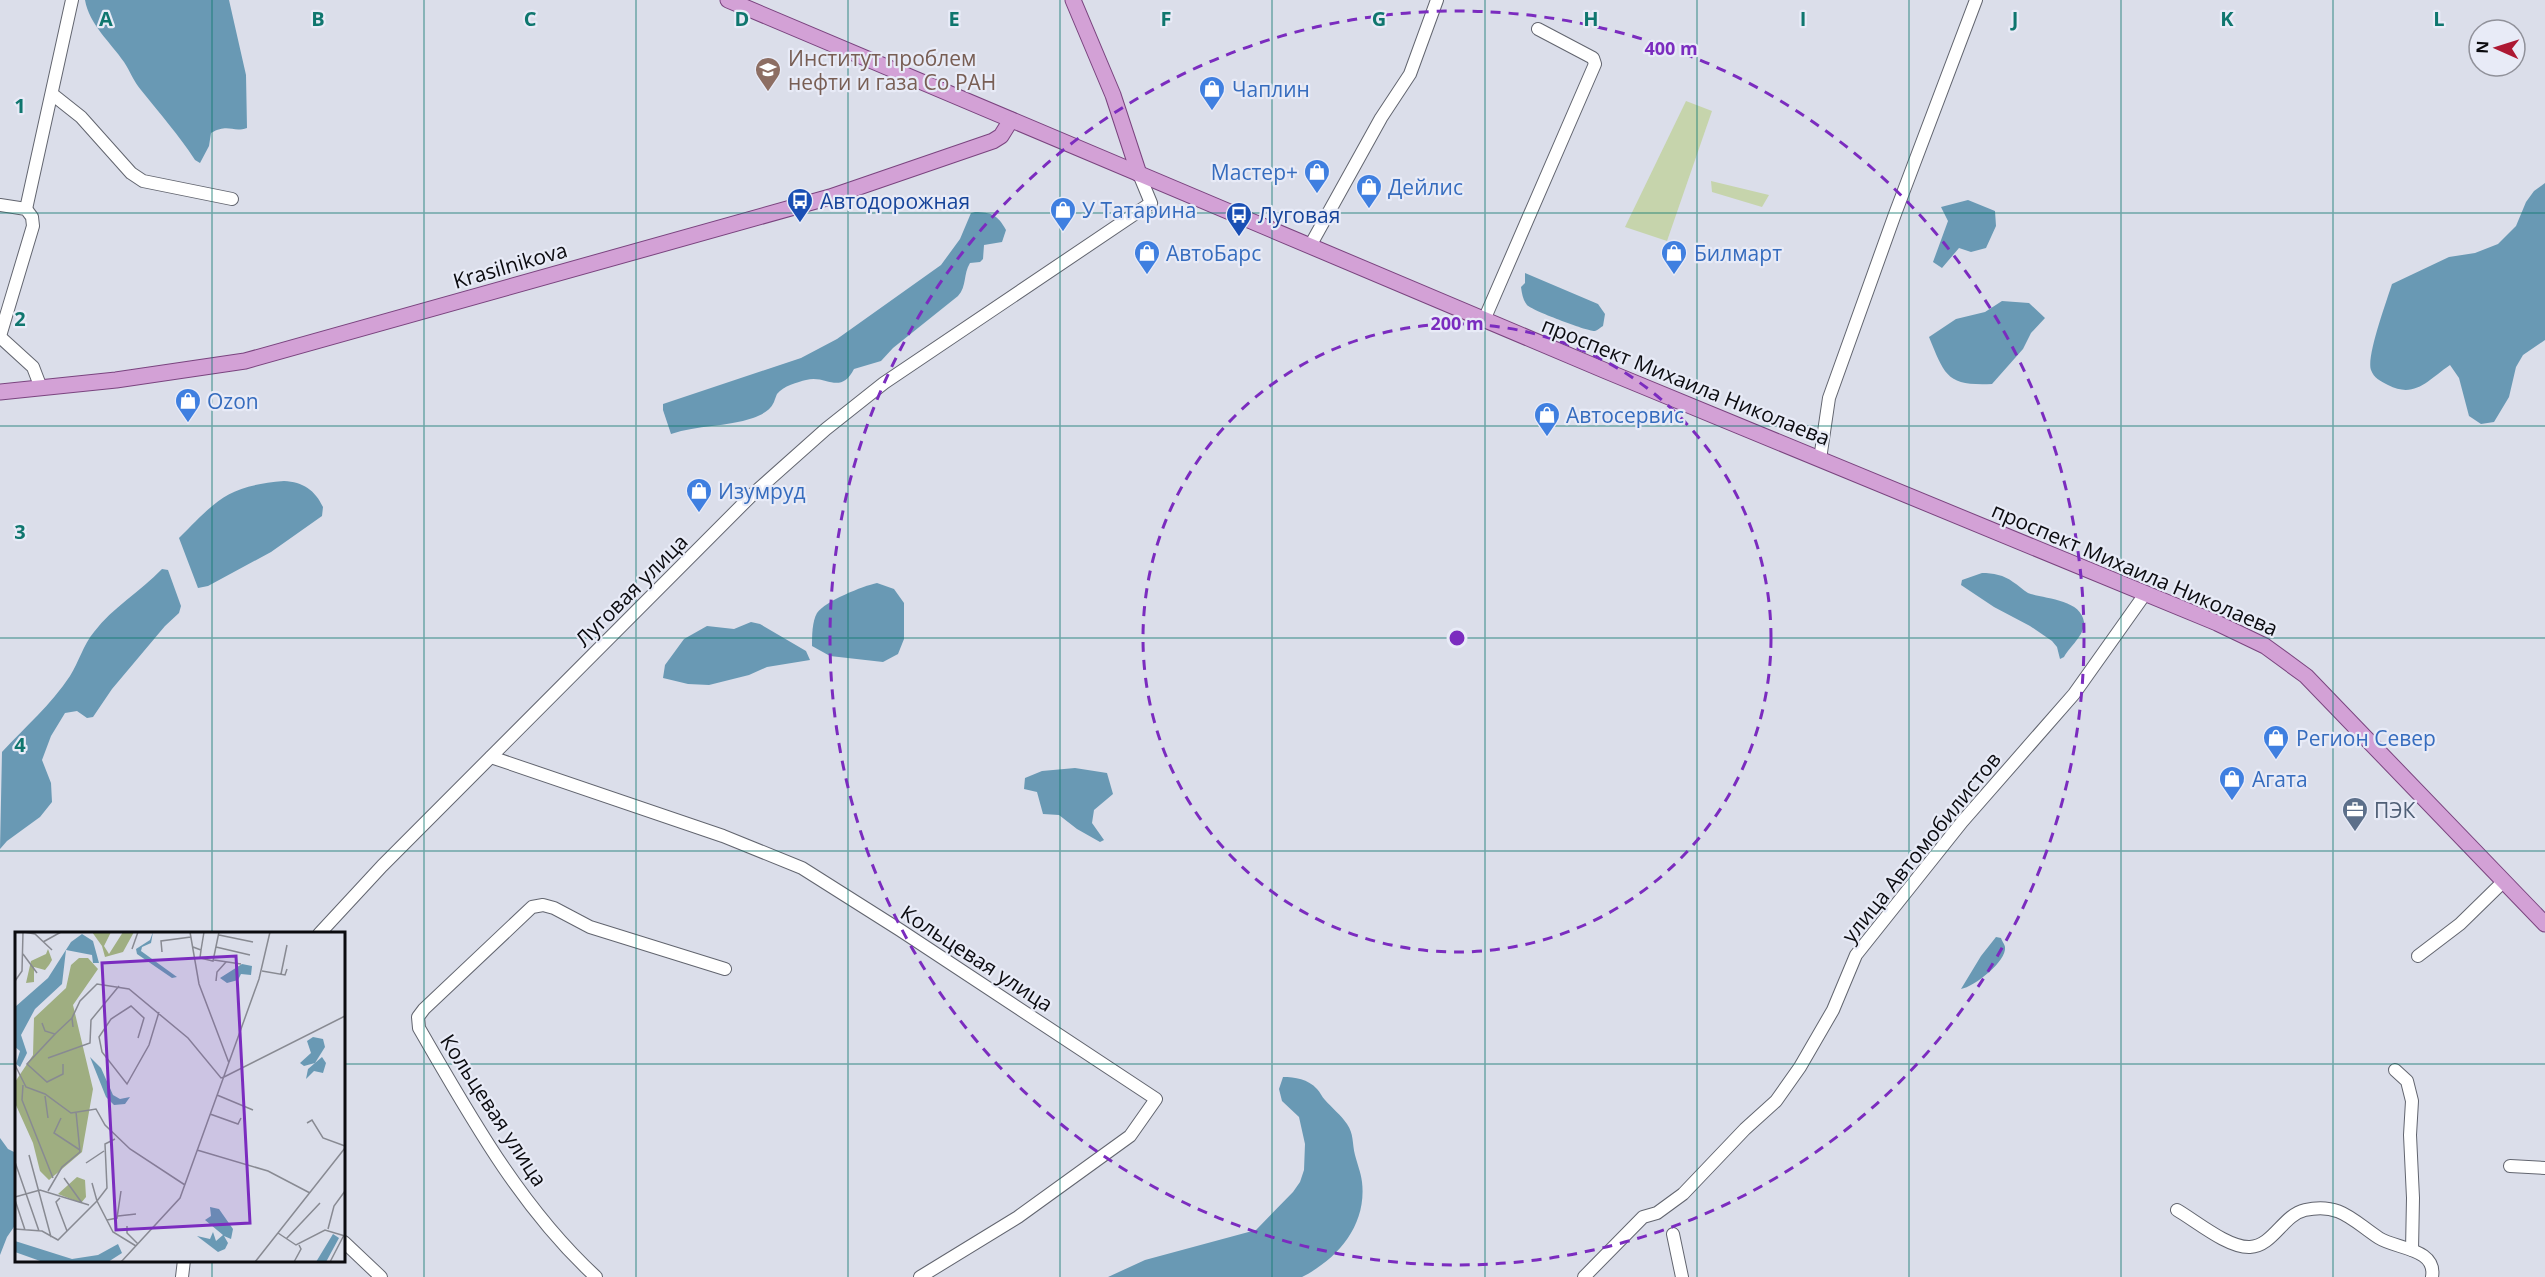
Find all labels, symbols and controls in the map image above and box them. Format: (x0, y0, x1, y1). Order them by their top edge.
text: A (99, 5, 113, 32)
text: B (311, 5, 325, 32)
text: C (524, 5, 537, 32)
text: D (735, 5, 749, 32)
text: E (948, 5, 960, 32)
text: F (1161, 5, 1171, 32)
text: G (1372, 5, 1386, 32)
text: H (1583, 5, 1599, 32)
text: I (1800, 5, 1806, 32)
text: J (2010, 5, 2018, 32)
text: K (2220, 5, 2234, 32)
text: L (2433, 5, 2445, 32)
north arrow (2467, 18, 2527, 78)
text: 400 m (1644, 36, 1698, 60)
text: N (2471, 40, 2493, 54)
place label: Институт проблем нефти и газа Со РАН (788, 44, 996, 96)
school or university icon: Институт проблем нефти и газа Со РАН (753, 55, 783, 93)
shop icon: Чаплин (1197, 74, 1227, 112)
place label: Чаплин (1232, 75, 1310, 103)
text: 1 (14, 92, 26, 119)
shop icon: Мастер+ (1302, 157, 1332, 195)
place label: Мастер+ (1211, 158, 1298, 186)
shop icon: Дейлис (1354, 172, 1384, 210)
place label: Дейлис (1388, 173, 1463, 201)
bus stop icon: Автодорожная (785, 186, 815, 224)
place label: Автодорожная (820, 187, 970, 215)
shop icon: У Татарина (1048, 195, 1078, 233)
place label: У Татарина (1082, 196, 1196, 224)
bus stop icon: Луговая (1224, 200, 1254, 238)
place label: Луговая (1258, 201, 1340, 229)
street label: Krasilnikova (450, 235, 570, 295)
shop icon: АвтоБарс (1132, 238, 1162, 276)
shop icon: Билмарт (1659, 238, 1689, 276)
place label: АвтоБарс (1166, 239, 1261, 267)
place label: Билмарт (1694, 239, 1782, 267)
text: 2 (14, 305, 26, 332)
street label: проспект Михаила Николаева (1538, 310, 1834, 452)
text: 200 m (1430, 311, 1484, 335)
shop icon: Ozon (173, 386, 203, 424)
place label: Ozon (207, 387, 259, 415)
shop icon: Автосервис (1532, 400, 1562, 438)
place label: Автосервис (1566, 401, 1684, 429)
shop icon: Изумруд (684, 476, 714, 514)
place label: Изумруд (718, 477, 805, 505)
street label: проспект Михаила Николаева (1988, 496, 2282, 642)
text: 3 (14, 518, 26, 545)
street label: Луговая улица (569, 528, 693, 652)
centre of rings (1447, 628, 1467, 648)
shop icon: Регион Север (2261, 723, 2291, 761)
place label: Регион Север (2296, 724, 2436, 752)
text: 4 (14, 731, 26, 758)
street label: улица Автомобилистов (1835, 746, 2007, 948)
shop icon: Агата (2217, 764, 2247, 802)
place label: Агата (2252, 765, 2308, 793)
office icon: ПЭК (2340, 795, 2370, 833)
place label: ПЭК (2374, 796, 2416, 824)
street label: Кольцевая улица (895, 898, 1059, 1018)
inset map (15, 932, 345, 1262)
street label: Кольцевая улица (434, 1028, 554, 1192)

